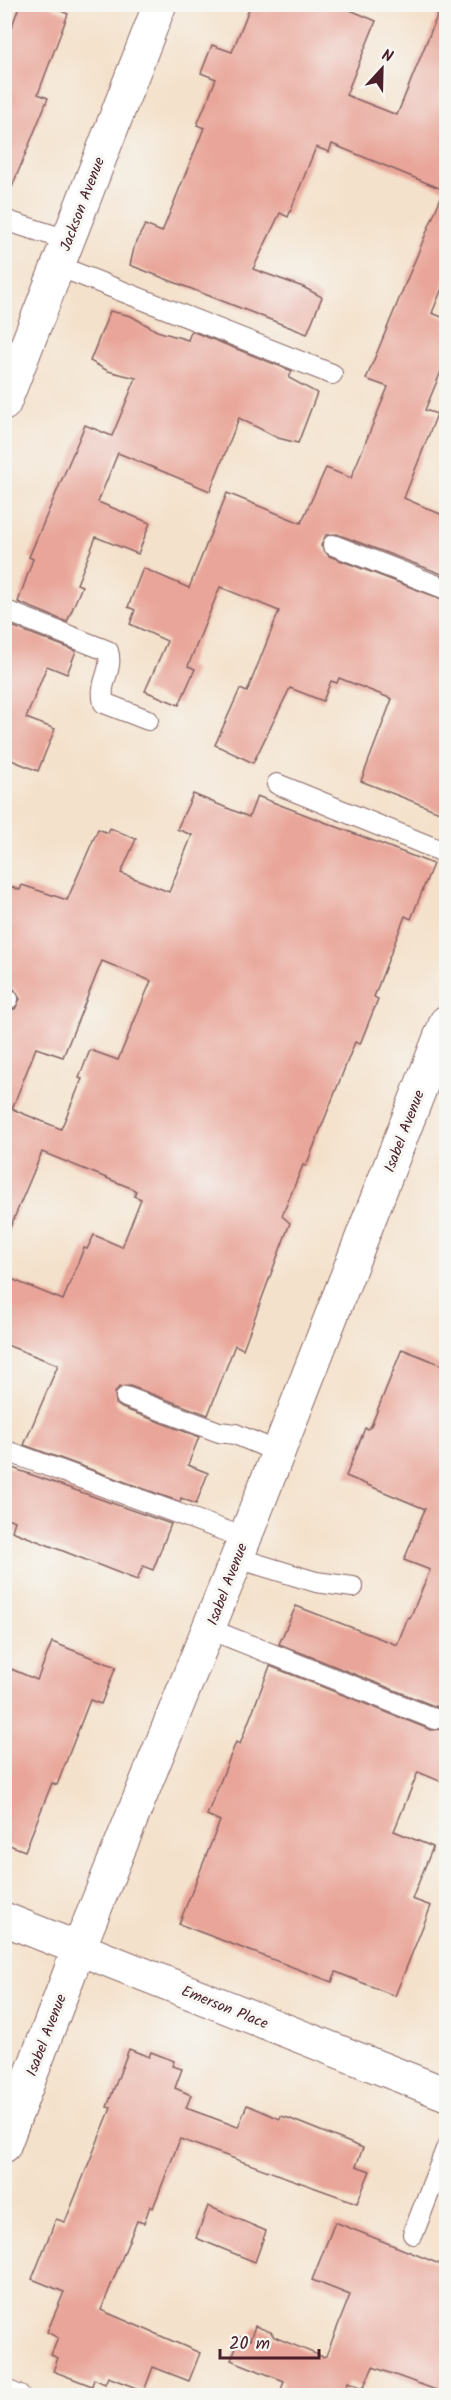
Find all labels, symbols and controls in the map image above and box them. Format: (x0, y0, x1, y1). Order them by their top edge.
north arrow (352, 39, 412, 99)
text: N (378, 43, 396, 70)
street label: Jackson Avenue (54, 154, 112, 255)
street label: Isabel Avenue (378, 1086, 432, 1176)
street label: Isabel Avenue (201, 1539, 255, 1629)
street label: Emerson Place (178, 1980, 272, 2036)
street label: Isabel Avenue (20, 1990, 74, 2080)
scale bar (220, 2322, 319, 2360)
text: 20 m (229, 2330, 270, 2359)

